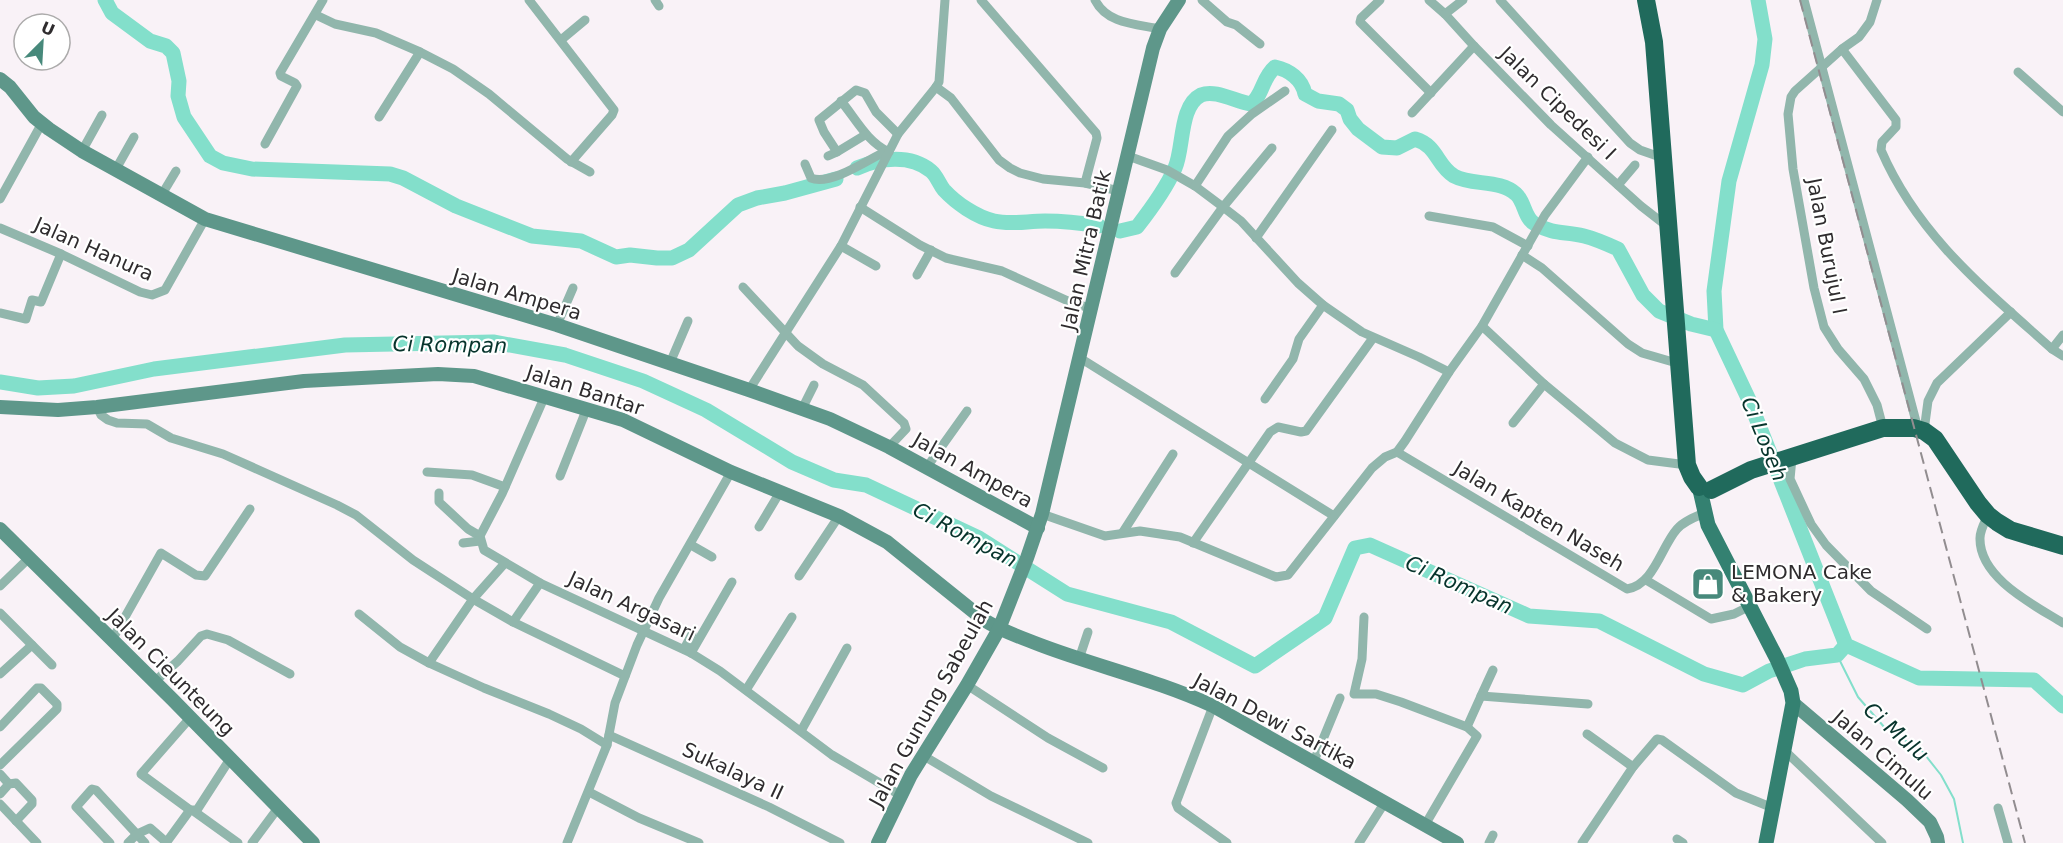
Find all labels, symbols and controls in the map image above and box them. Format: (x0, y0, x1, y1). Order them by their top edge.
north arrow (12, 12, 72, 72)
text: U (38, 17, 58, 40)
street label: Jalan Cipedesi I (1493, 40, 1621, 165)
street label: Jalan Mitra Batik (1055, 167, 1116, 334)
street label: Jalan Burujul I (1802, 174, 1852, 316)
street label: Jalan Hanura (29, 211, 157, 286)
street label: Jalan Ampera (448, 262, 584, 325)
water label: Ci Rompan (393, 332, 507, 358)
street label: Jalan Bantar (521, 359, 647, 420)
water label: Ci Loseh (1736, 393, 1792, 485)
street label: Jalan Ampera (907, 426, 1037, 513)
street label: Jalan Kapten Naseh (1448, 455, 1629, 576)
water label: Ci Rompan (909, 498, 1021, 572)
water label: Ci Rompan (1402, 551, 1516, 619)
place label: LEMONA Cake & Bakery (1731, 560, 1872, 607)
street label: Jalan Argasari (563, 565, 700, 646)
shop icon: LEMONA Cake & Bakery (1690, 566, 1726, 602)
street label: Jalan Gunung Sabeulah (863, 595, 998, 813)
street label: Jalan Cieunteung (101, 602, 240, 741)
street label: Jalan Dewi Sartika (1188, 667, 1361, 774)
water label: Ci Mulu (1859, 697, 1933, 767)
street label: Jalan Cimulu (1826, 704, 1938, 805)
street label: Sukalaya II (679, 737, 787, 805)

